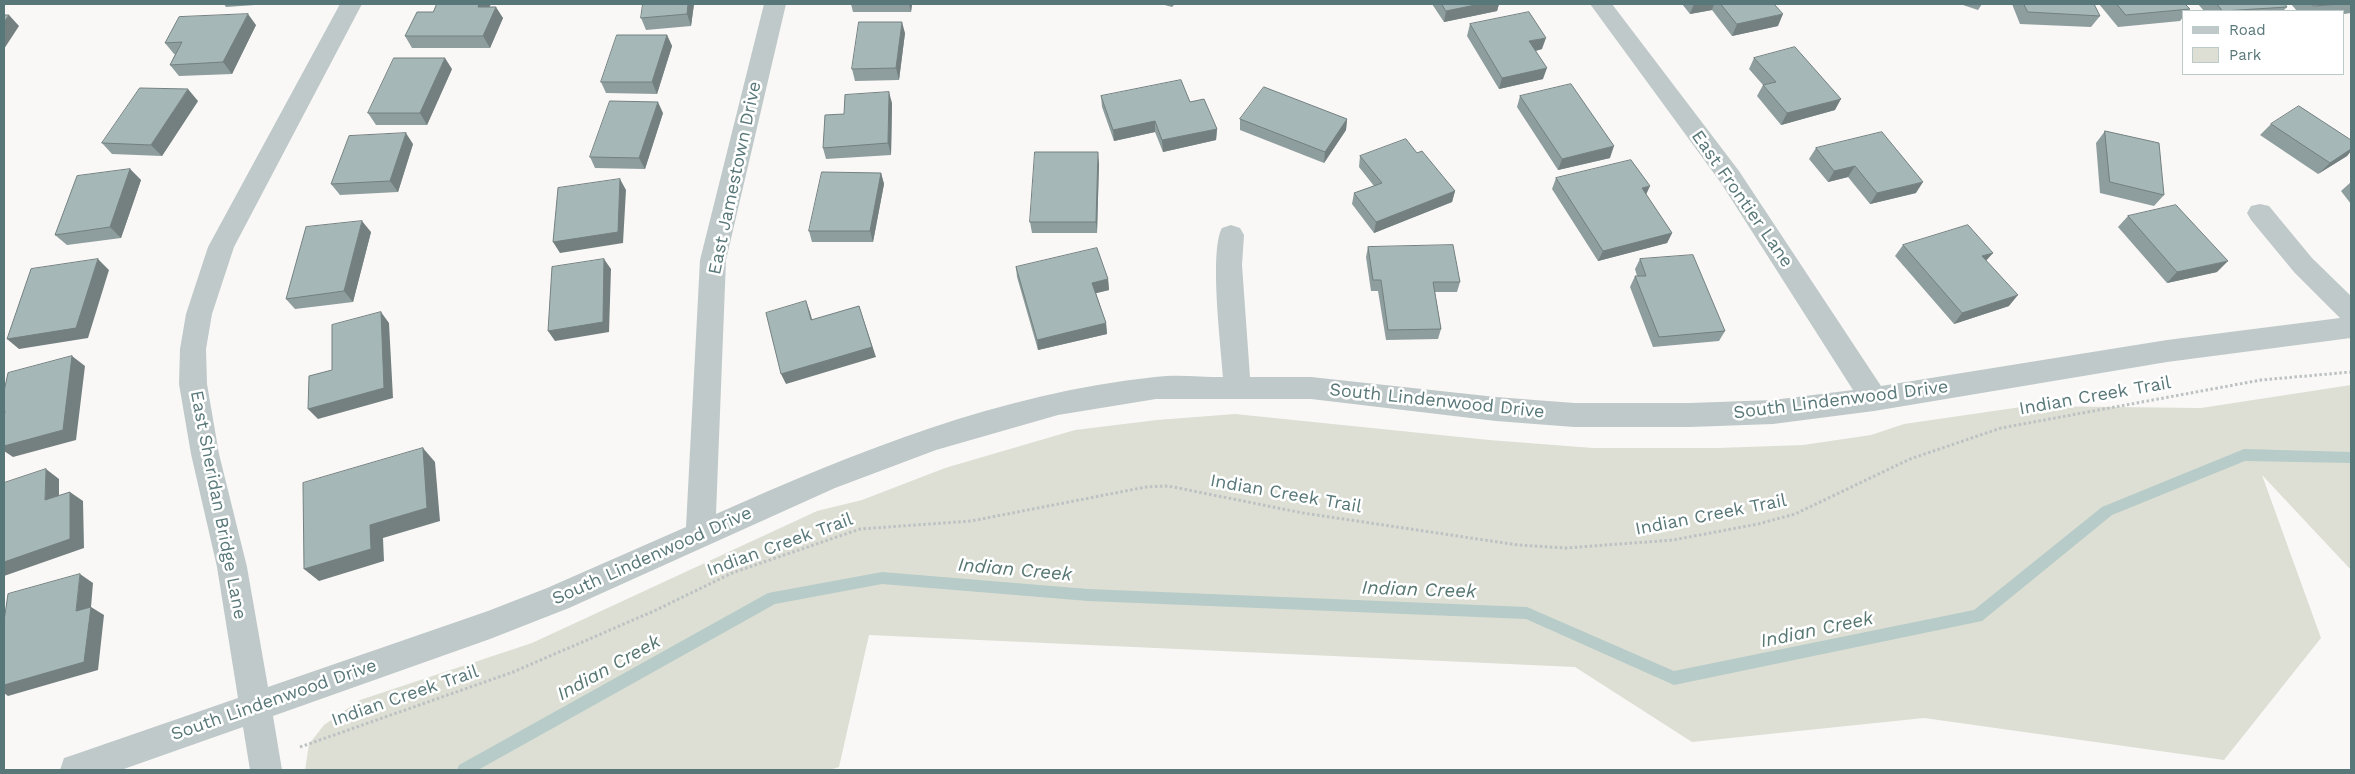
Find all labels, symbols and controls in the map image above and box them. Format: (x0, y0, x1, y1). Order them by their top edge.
legend (2182, 10, 2345, 75)
text: Road (2229, 21, 2266, 39)
text: Park (2229, 46, 2261, 64)
street label: East Jamestown Drive (704, 79, 766, 277)
street label: East Frontier Lane (1687, 126, 1797, 272)
street label: Indian Creek Trail (2017, 372, 2173, 420)
street label: South Lindenwood Drive (1732, 376, 1950, 424)
street label: South Lindenwood Drive (1328, 379, 1546, 423)
street label: East Sheridan Bridge Lane (185, 389, 251, 621)
street label: Indian Creek Trail (1208, 470, 1364, 518)
street label: Indian Creek Trail (1634, 490, 1788, 540)
street label: South Lindenwood Drive (549, 502, 755, 610)
street label: Indian Creek Trail (704, 509, 856, 581)
water label: Indian Creek (957, 554, 1073, 586)
water label: Indian Creek (1361, 577, 1477, 603)
water label: Indian Creek (1759, 607, 1875, 653)
water label: Indian Creek (553, 630, 665, 706)
street label: South Lindenwood Drive (168, 655, 380, 745)
street label: Indian Creek Trail (329, 661, 481, 731)

